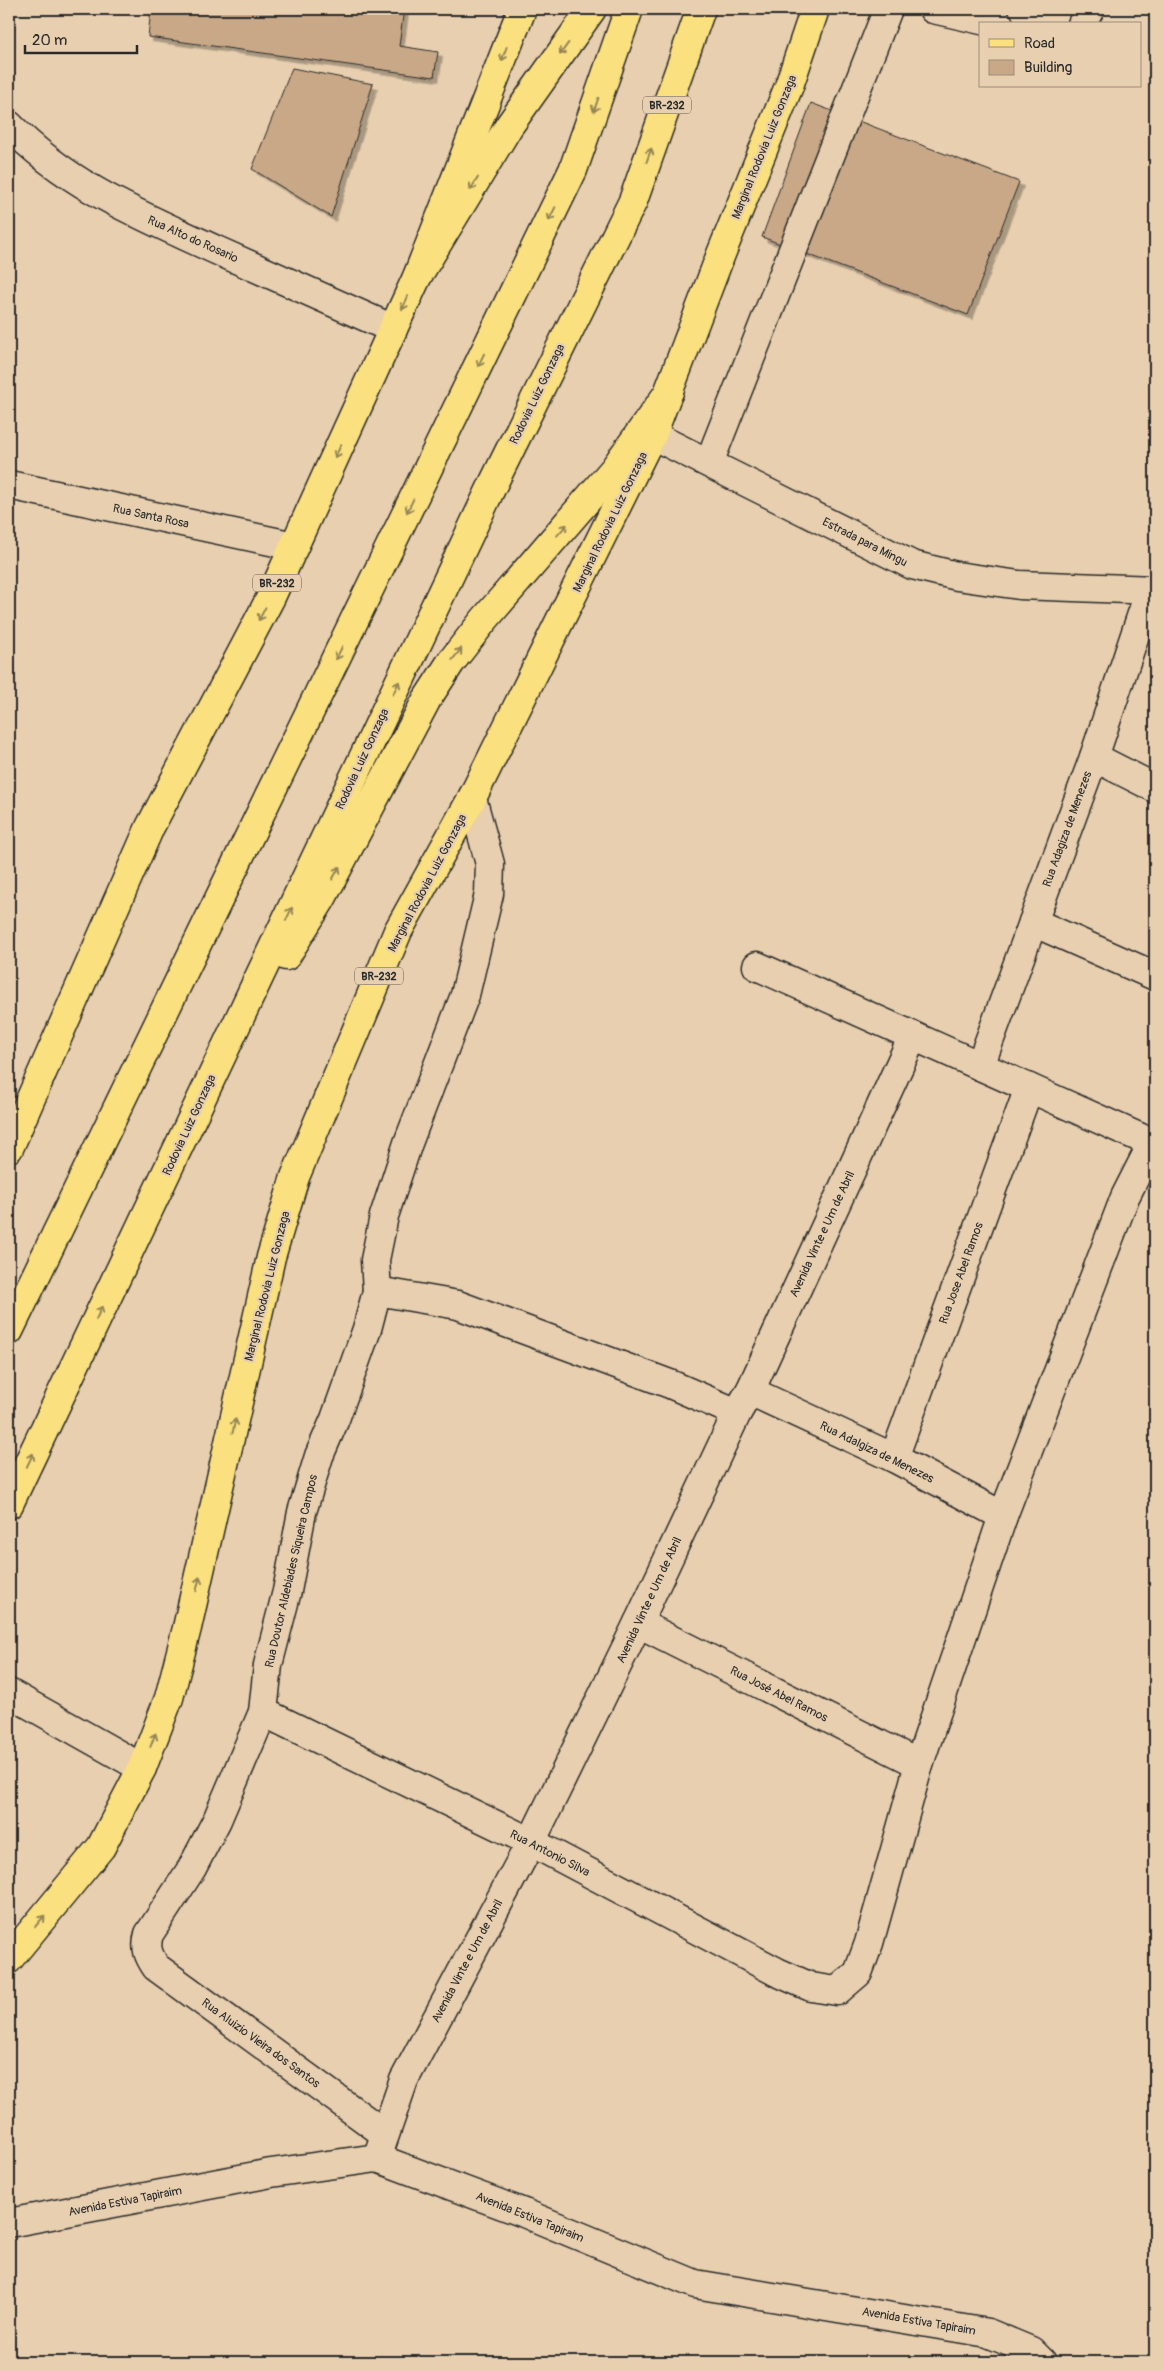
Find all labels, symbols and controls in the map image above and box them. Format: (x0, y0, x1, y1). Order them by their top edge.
scale bar (25, 22, 138, 54)
legend (979, 22, 1142, 88)
text: 20 m (32, 31, 67, 50)
text: Road (1024, 34, 1055, 53)
one-way arrow (559, 42, 569, 56)
one-way arrow (499, 46, 508, 61)
text: Building (1024, 58, 1072, 77)
street label: Marginal Rodovia Luiz Gonzaga (729, 73, 800, 221)
one-way arrow (591, 96, 600, 112)
road number: BR-232 (643, 96, 691, 114)
one-way arrow (645, 148, 654, 163)
one-way arrow (468, 176, 478, 190)
one-way arrow (547, 206, 556, 221)
street label: Rua Alto do Rosario (145, 213, 241, 266)
one-way arrow (400, 295, 409, 310)
street label: Rodovia Luiz Gonzaga (507, 341, 568, 447)
one-way arrow (476, 352, 485, 367)
one-way arrow (332, 443, 342, 458)
street label: Marginal Rodovia Luiz Gonzaga (570, 449, 651, 595)
one-way arrow (404, 499, 414, 514)
street label: Rua Santa Rosa (111, 501, 191, 532)
street label: Estrada para Mingu (820, 515, 910, 570)
one-way arrow (556, 523, 567, 536)
road number: BR-232 (253, 574, 301, 592)
one-way arrow (257, 606, 266, 621)
one-way arrow (333, 645, 343, 660)
one-way arrow (452, 647, 462, 661)
one-way arrow (392, 681, 402, 696)
street label: Rodovia Luiz Gonzaga (333, 706, 393, 812)
street label: Rua Adagiza de Menezes (1040, 769, 1096, 889)
street label: Marginal Rodovia Luiz Gonzaga (385, 811, 470, 955)
one-way arrow (331, 865, 341, 880)
one-way arrow (285, 907, 294, 922)
road number: BR-232 (355, 968, 403, 984)
street label: Rodovia Luiz Gonzaga (160, 1072, 220, 1178)
street label: Avenida Vinte e Um de Abril (787, 1169, 858, 1300)
street label: Marginal Rodovia Luiz Gonzaga (242, 1209, 293, 1363)
street label: Rua Jose Abel Ramos (936, 1220, 987, 1326)
one-way arrow (95, 1306, 105, 1321)
one-way arrow (230, 1418, 240, 1434)
street label: Rua Adalgiza de Menezes (817, 1418, 937, 1487)
one-way arrow (25, 1453, 35, 1468)
street label: Rua Doutor Aldebiades Siqueira Campos (262, 1472, 321, 1669)
street label: Avenida Vinte e Um de Abril (614, 1535, 685, 1666)
one-way arrow (194, 1577, 203, 1593)
street label: Rua José Abel Ramos (727, 1663, 831, 1726)
one-way arrow (148, 1733, 158, 1748)
street label: Rua Antonio Silva (507, 1827, 593, 1880)
street label: Avenida Vinte e Um de Abril (429, 1897, 506, 2025)
one-way arrow (34, 1915, 45, 1928)
street label: Rua Aluizio Vieira dos Santos (199, 1995, 323, 2092)
street label: Avenida Estiva Tapiraim (67, 2183, 183, 2220)
street label: Avenida Estiva Tapiraim (474, 2189, 586, 2246)
street label: Avenida Estiva Tapiraim (861, 2304, 977, 2339)

